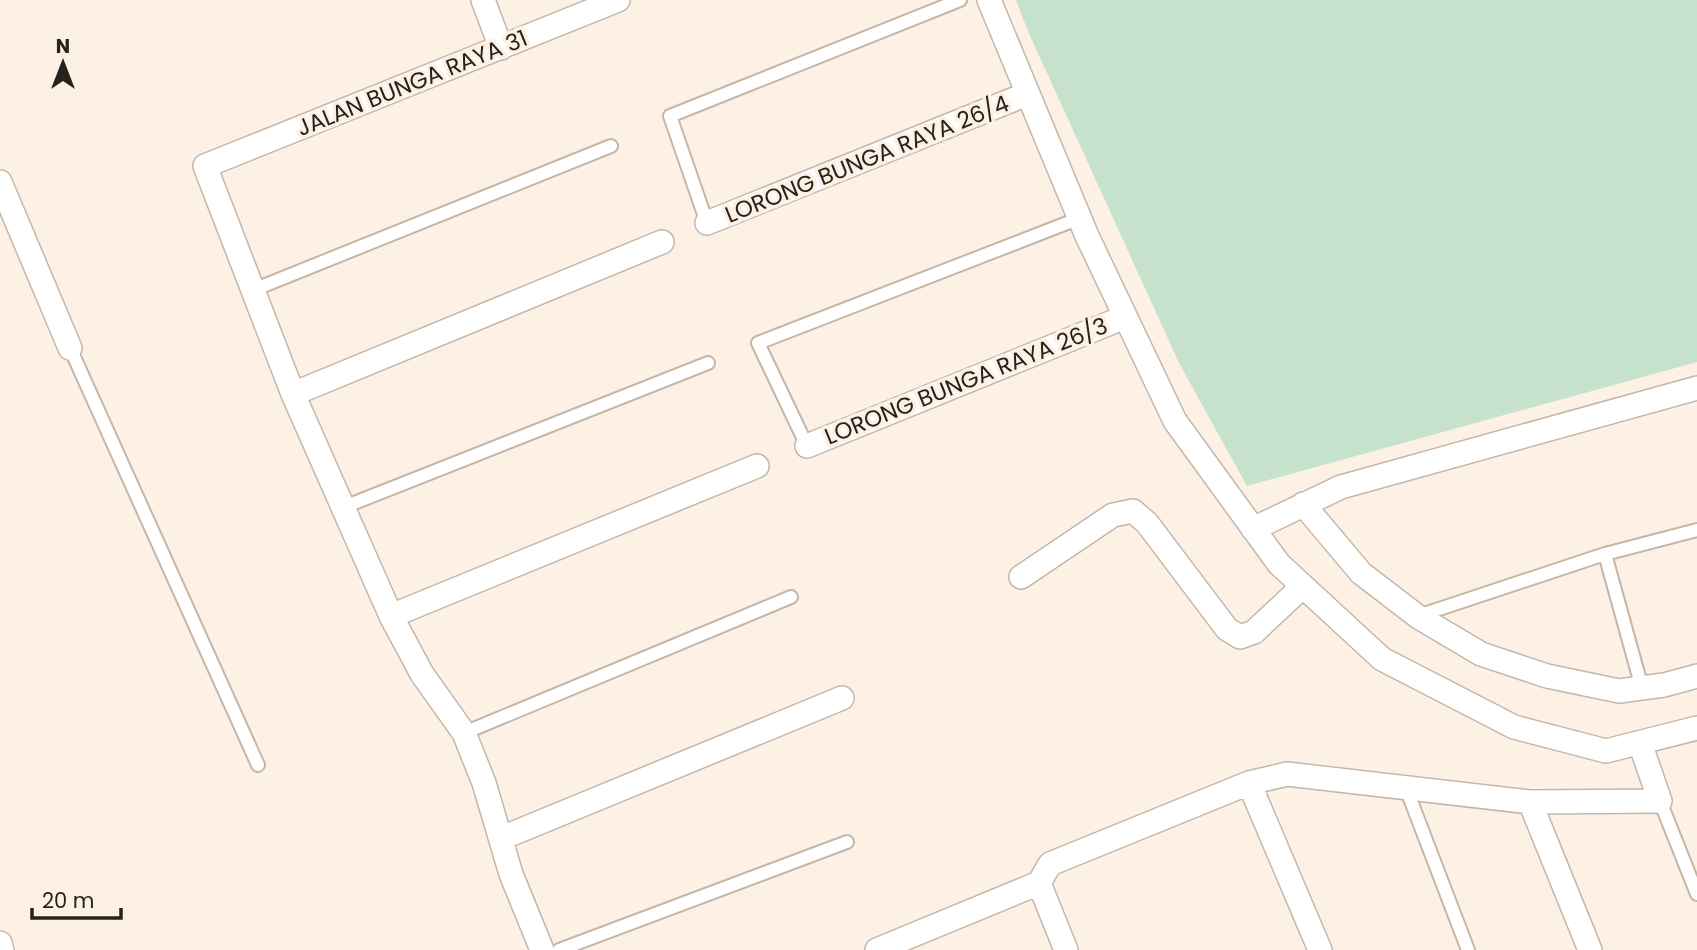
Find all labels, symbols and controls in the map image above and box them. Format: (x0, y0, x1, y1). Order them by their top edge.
street label: JALAN BUNGA RAYA 31 (292, 22, 532, 144)
north arrow (28, 28, 98, 98)
text: N (56, 33, 70, 60)
street label: LORONG BUNGA RAYA 26/4 (720, 87, 1014, 231)
street label: LORONG BUNGA RAYA 26/3 (820, 310, 1112, 452)
scale bar (32, 876, 121, 920)
text: 20 m (42, 886, 95, 915)

